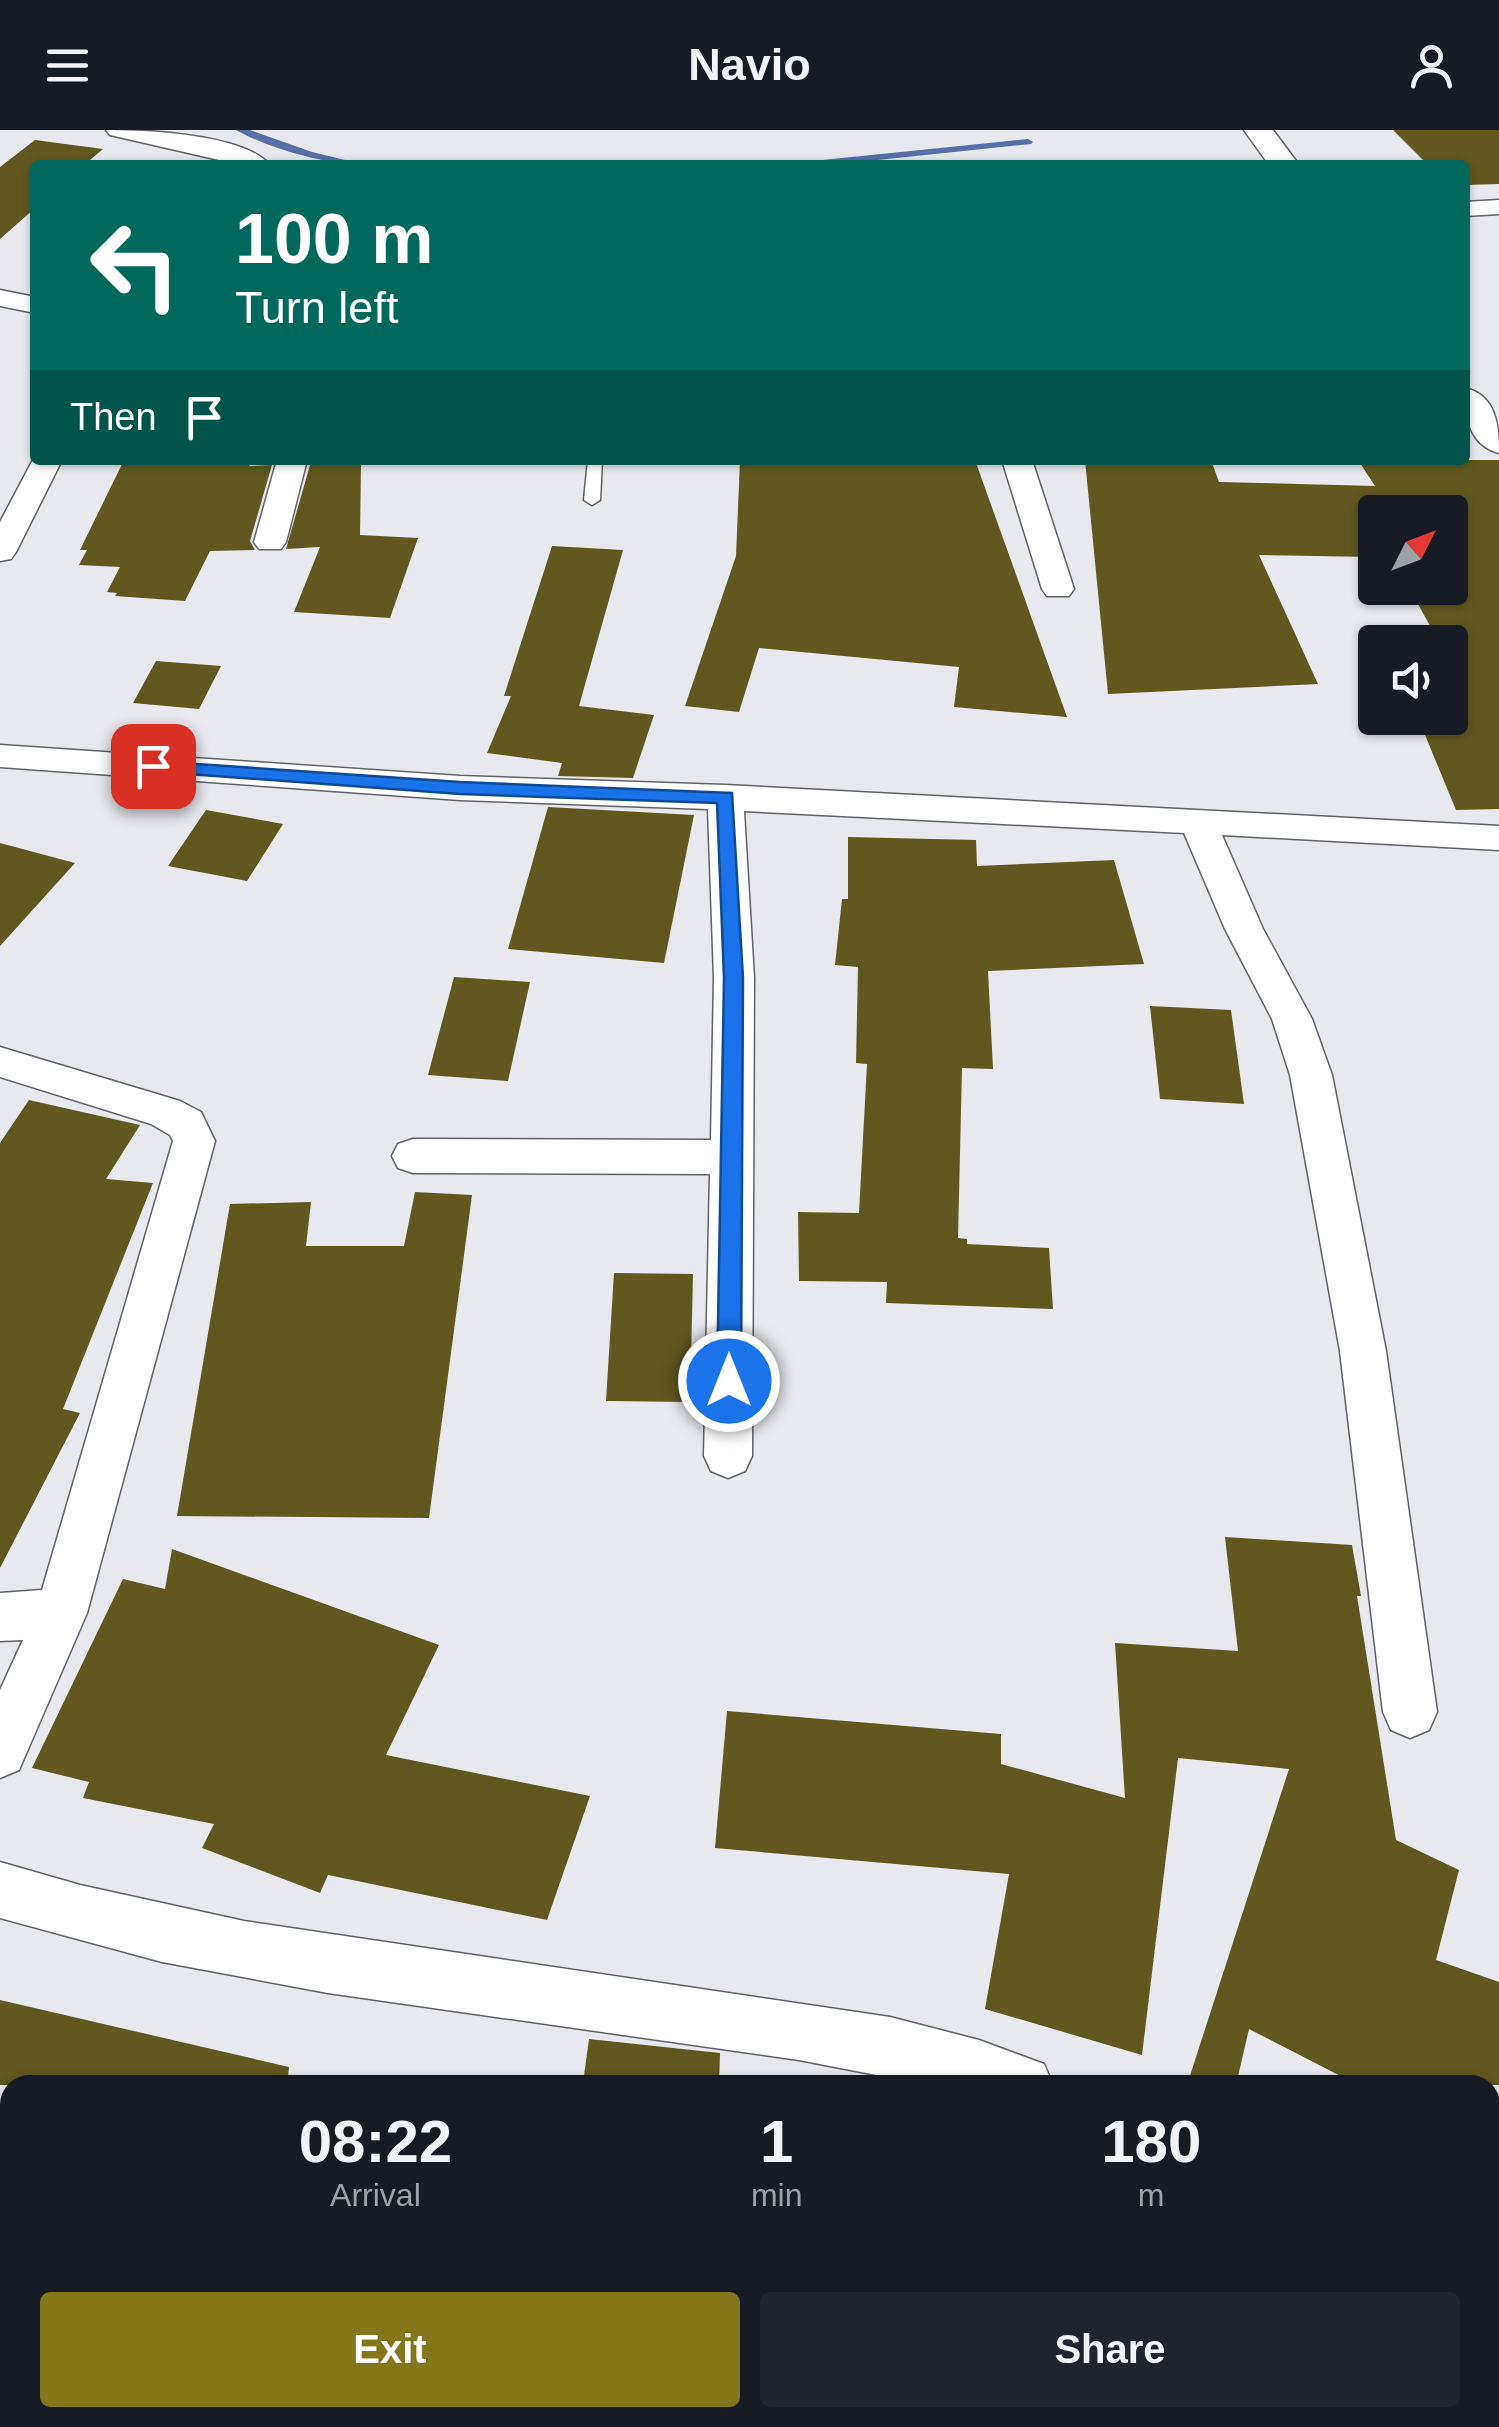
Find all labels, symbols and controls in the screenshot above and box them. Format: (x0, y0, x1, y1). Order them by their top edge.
icon: menu (40, 38, 95, 93)
icon: person (1404, 38, 1459, 93)
text: Navio (688, 39, 811, 90)
icon: left (70, 200, 200, 330)
text: 100 m (235, 200, 433, 278)
text: Turn left (235, 282, 398, 333)
icon: arrive (177, 390, 232, 445)
text: Then (70, 396, 157, 438)
north arrow (1358, 495, 1468, 605)
map controls (1358, 495, 1468, 735)
button: sound (1358, 625, 1468, 735)
pin (111, 724, 196, 809)
icon: arrive (126, 739, 181, 794)
position arrow (677, 1329, 781, 1433)
text: 08:22 (299, 2108, 452, 2175)
text: 1 (760, 2108, 793, 2175)
text: 180 (1101, 2108, 1201, 2175)
text: Arrival (330, 2177, 421, 2213)
text: min (751, 2177, 802, 2213)
text: m (1138, 2177, 1165, 2213)
button: Exit (40, 2292, 740, 2407)
button: Share (760, 2292, 1460, 2407)

